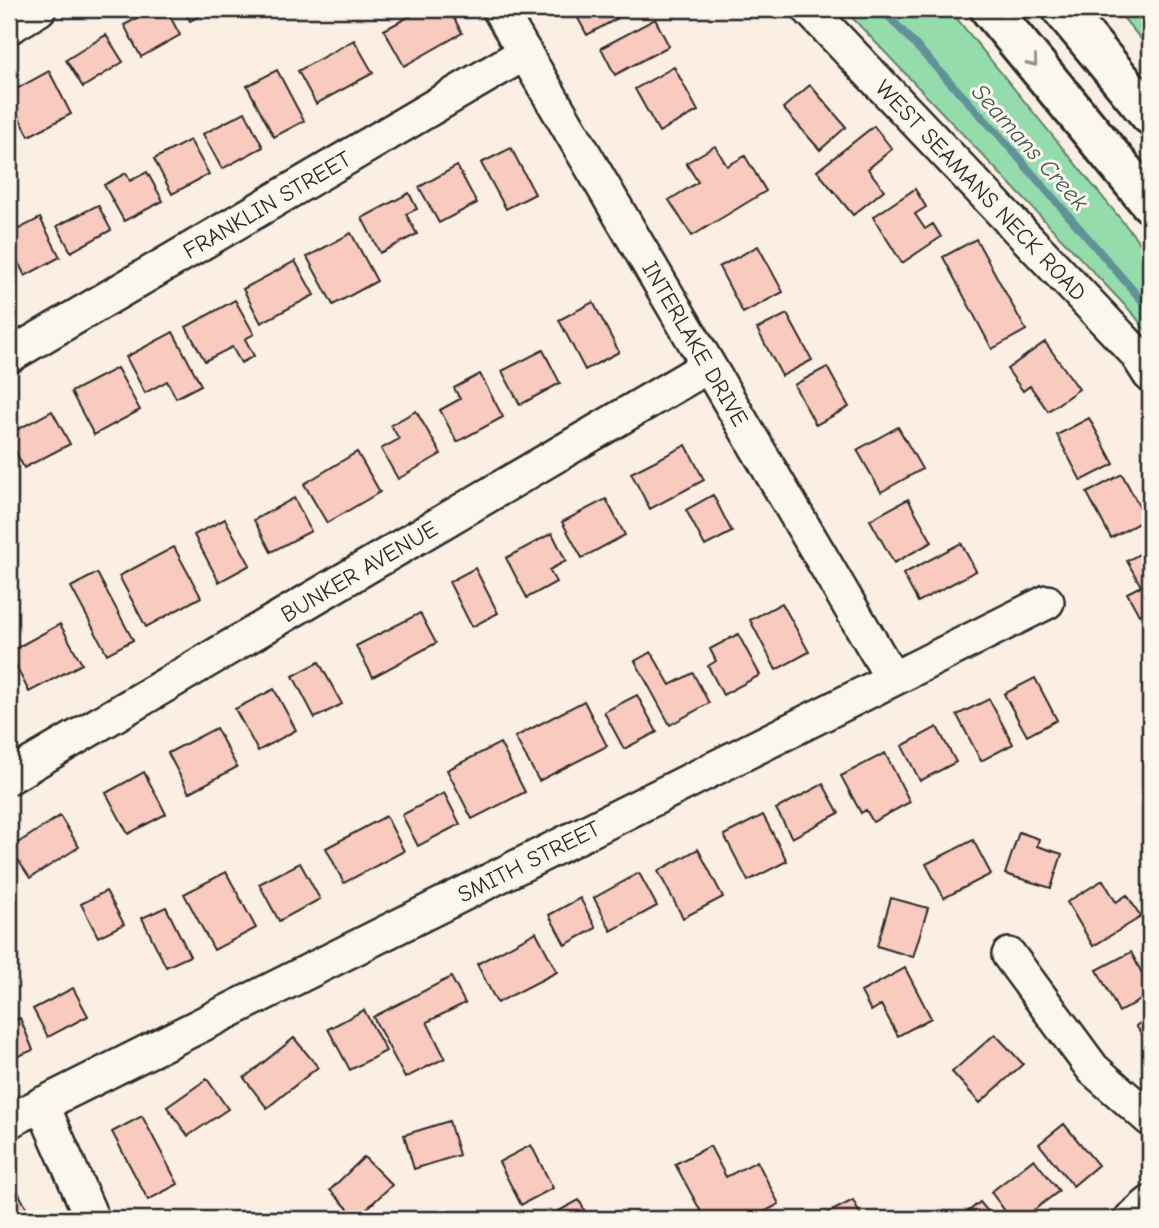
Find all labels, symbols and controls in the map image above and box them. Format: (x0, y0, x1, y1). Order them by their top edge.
one-way arrow (1025, 53, 1037, 66)
street label: WEST SEAMANS NECK ROAD (870, 74, 1092, 306)
water label: Seamans Creek (966, 78, 1094, 216)
street label: FRANKLIN STREET (178, 145, 356, 264)
street label: INTERLAKE DRIVE (637, 256, 754, 431)
street label: BUNKER AVENUE (276, 515, 442, 628)
street label: SMITH STREET (453, 814, 604, 908)

